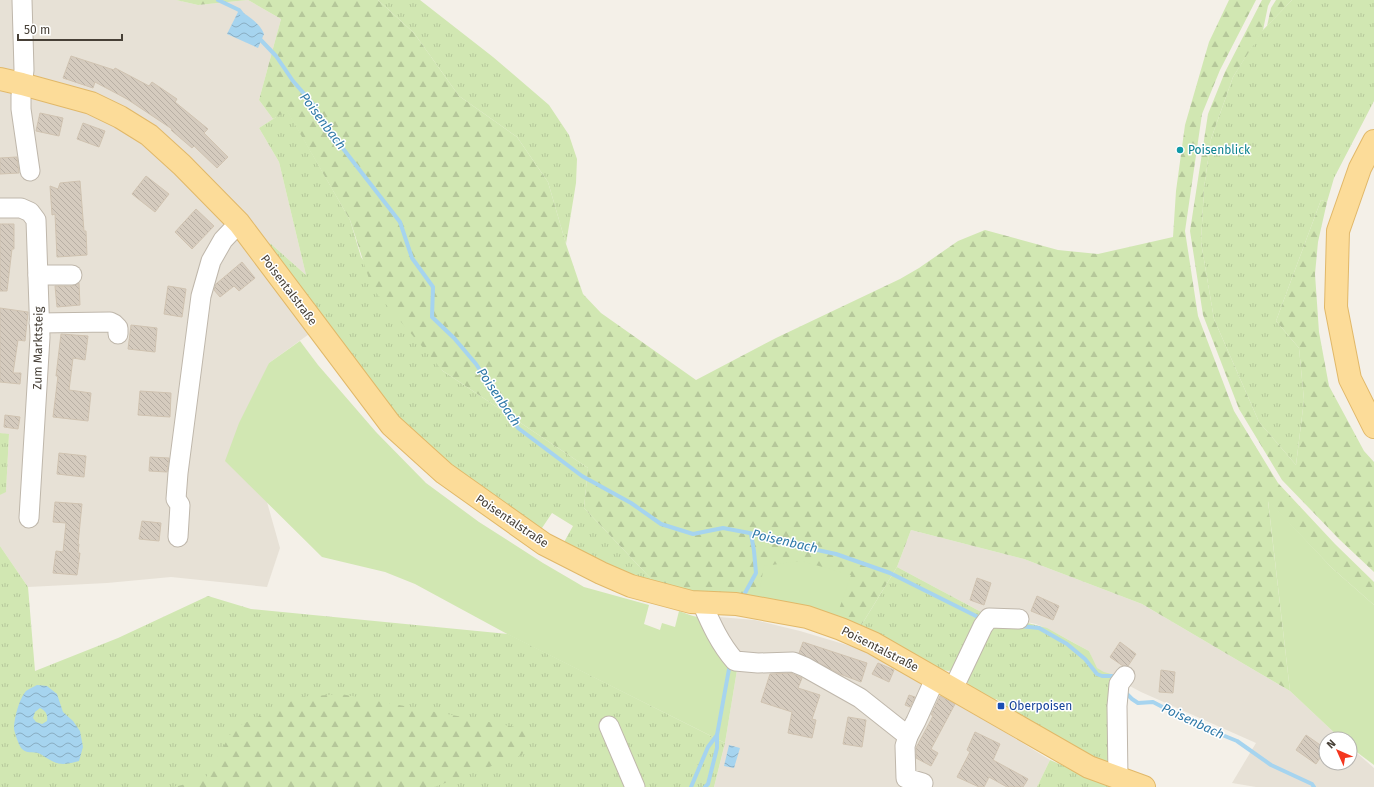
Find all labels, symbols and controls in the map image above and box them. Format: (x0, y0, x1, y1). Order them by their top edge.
scale bar (18, 16, 122, 42)
text: 50 m (24, 23, 50, 37)
water label: Poisenbach (297, 90, 349, 152)
place label: Poisenblick (1188, 143, 1251, 157)
marker: Poisenblick (1175, 145, 1185, 155)
street label: Poisentalstraße (258, 252, 320, 328)
street label: Zum Marktsteig (30, 305, 46, 390)
water label: Poisenbach (474, 365, 524, 429)
street label: Poisentalstraße (473, 492, 551, 550)
water label: Poisenbach (751, 526, 819, 556)
street label: Poisentalstraße (839, 624, 921, 674)
place label: Oberpoisen (1009, 699, 1072, 713)
water label: Poisenbach (1159, 700, 1227, 742)
marker: Oberpoisen (996, 701, 1006, 711)
north arrow (1318, 731, 1358, 771)
text: N (1324, 737, 1338, 751)

